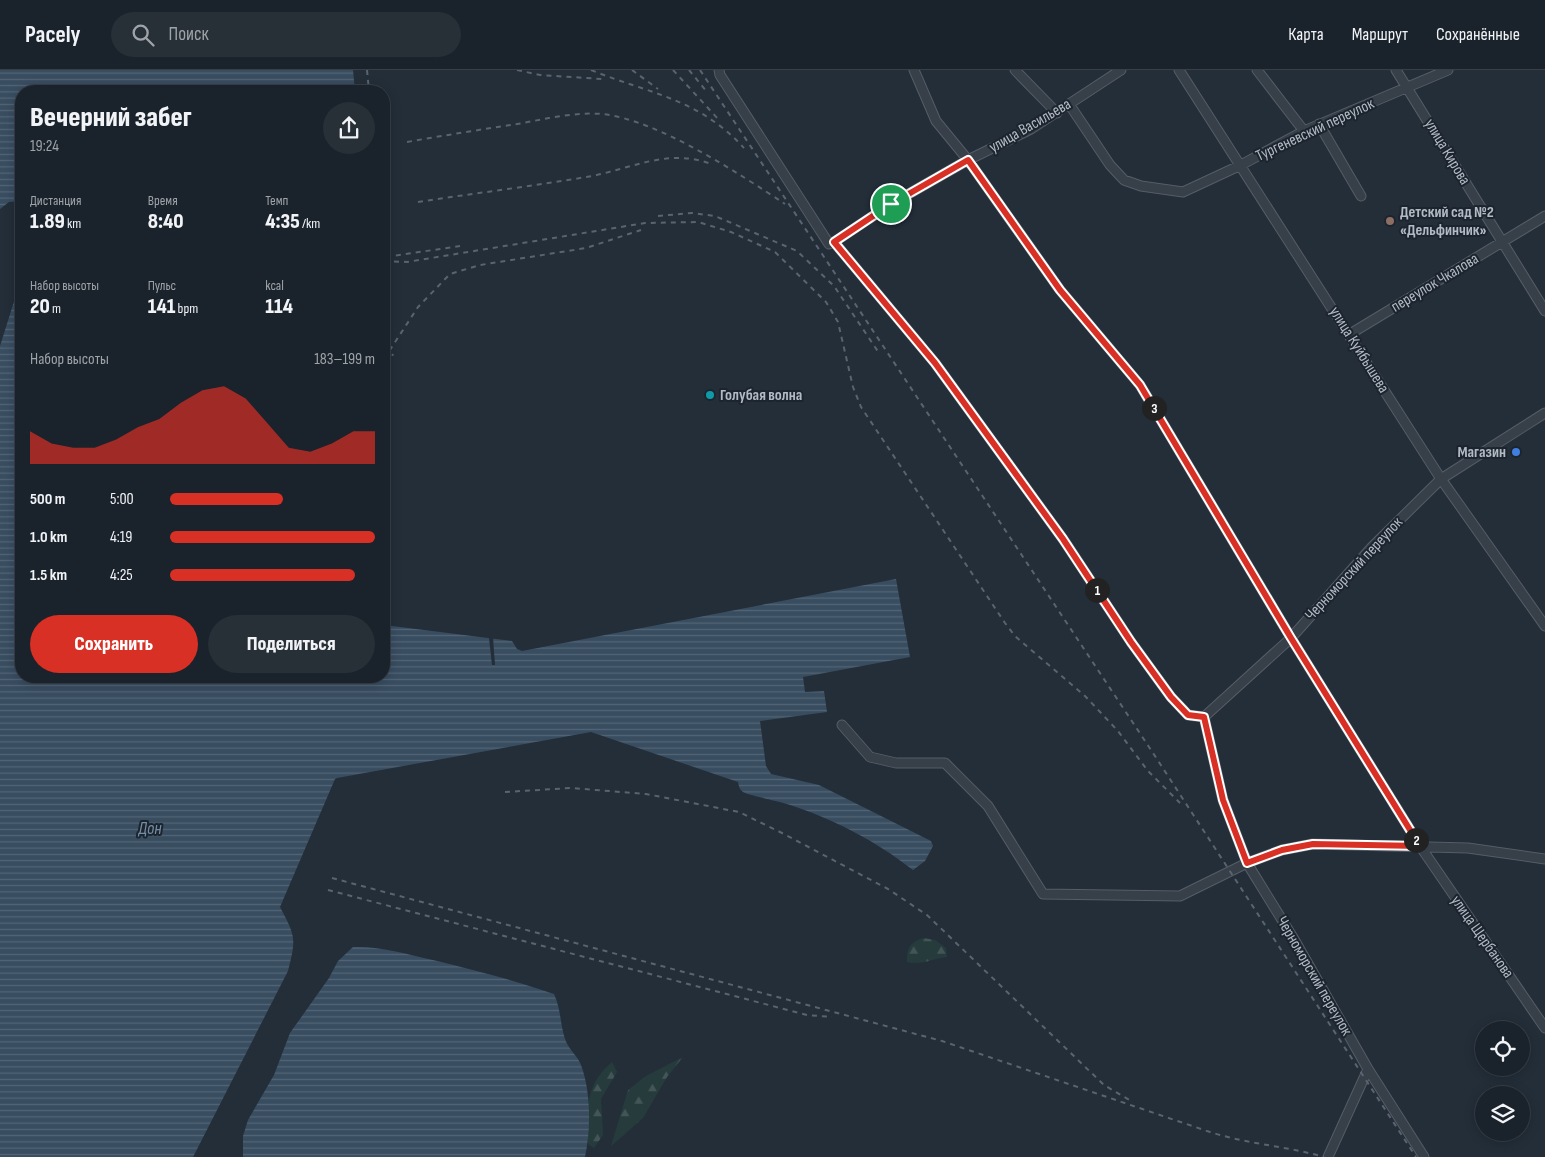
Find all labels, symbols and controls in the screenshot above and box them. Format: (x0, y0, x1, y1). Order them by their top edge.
search box (111, 12, 461, 57)
text: Pacely (25, 20, 81, 49)
icon: search (129, 21, 157, 49)
text: Поиск (169, 23, 209, 46)
text: Карта (1288, 24, 1324, 45)
text: Маршрут (1352, 24, 1408, 45)
text: Сохранённые (1436, 24, 1520, 45)
street label: Тургеневский переулок (1253, 94, 1378, 166)
street label: улица Васильева (986, 95, 1074, 157)
text: Вечерний забег (30, 101, 192, 134)
button: share (323, 102, 375, 154)
street label: улица Кирова (1420, 116, 1474, 188)
text: 19:24 (30, 137, 59, 156)
pin (870, 183, 912, 225)
icon: arrive (877, 190, 905, 218)
text: Дистанция (30, 192, 81, 209)
text: Время (148, 192, 178, 209)
text: Темп (265, 192, 288, 209)
place label: Детский сад №2 «Дельфинчик» (1400, 203, 1494, 240)
text: 1.89 (30, 209, 65, 234)
text: 8:40 (148, 209, 183, 234)
text: 4:35 (265, 209, 300, 234)
text: km (65, 215, 81, 232)
text: /km (300, 215, 320, 232)
marker: Детский сад №2 «Дельфинчик» (1384, 215, 1396, 227)
street label: переулок Чкалова (1388, 249, 1482, 317)
text: Набор высоты (30, 277, 99, 294)
text: Пульс (148, 277, 176, 294)
text: kcal (265, 277, 284, 294)
text: 20 (30, 294, 50, 319)
text: 141 (148, 294, 175, 319)
text: 114 (265, 294, 293, 319)
text: m (50, 300, 61, 317)
text: bpm (175, 300, 198, 317)
street label: улица Куйбышева (1325, 303, 1393, 397)
text: Набор высоты (30, 350, 109, 369)
text: 183–199 m (314, 350, 375, 369)
place label: Голубая волна (720, 386, 802, 405)
marker: Голубая волна (704, 389, 716, 401)
pin: 3 (1142, 396, 1166, 420)
text: 3 (1151, 400, 1158, 417)
place label: Магазин (1457, 443, 1506, 462)
marker: Магазин (1510, 446, 1522, 458)
text: 500 m (30, 490, 65, 509)
text: 5:00 (110, 490, 134, 509)
street label: Черноморский переулок (1301, 513, 1407, 625)
text: 1.0 km (30, 528, 67, 547)
text: 4:19 (110, 528, 132, 547)
text: 1.5 km (30, 566, 67, 585)
text: 4:25 (110, 566, 133, 585)
pin: 1 (1084, 578, 1110, 602)
text: 1 (1095, 582, 1100, 599)
button: Сохранить (30, 615, 198, 673)
button: Поделиться (208, 615, 375, 673)
water label: Дон (137, 818, 162, 839)
pin: 2 (1404, 828, 1428, 852)
text: 2 (1413, 832, 1420, 849)
street label: улица Щербанова (1447, 892, 1517, 982)
street label: Черноморский переулок (1272, 913, 1356, 1040)
map controls (1475, 1021, 1530, 1141)
button: locate (1475, 1021, 1530, 1076)
button: layers (1475, 1086, 1530, 1141)

